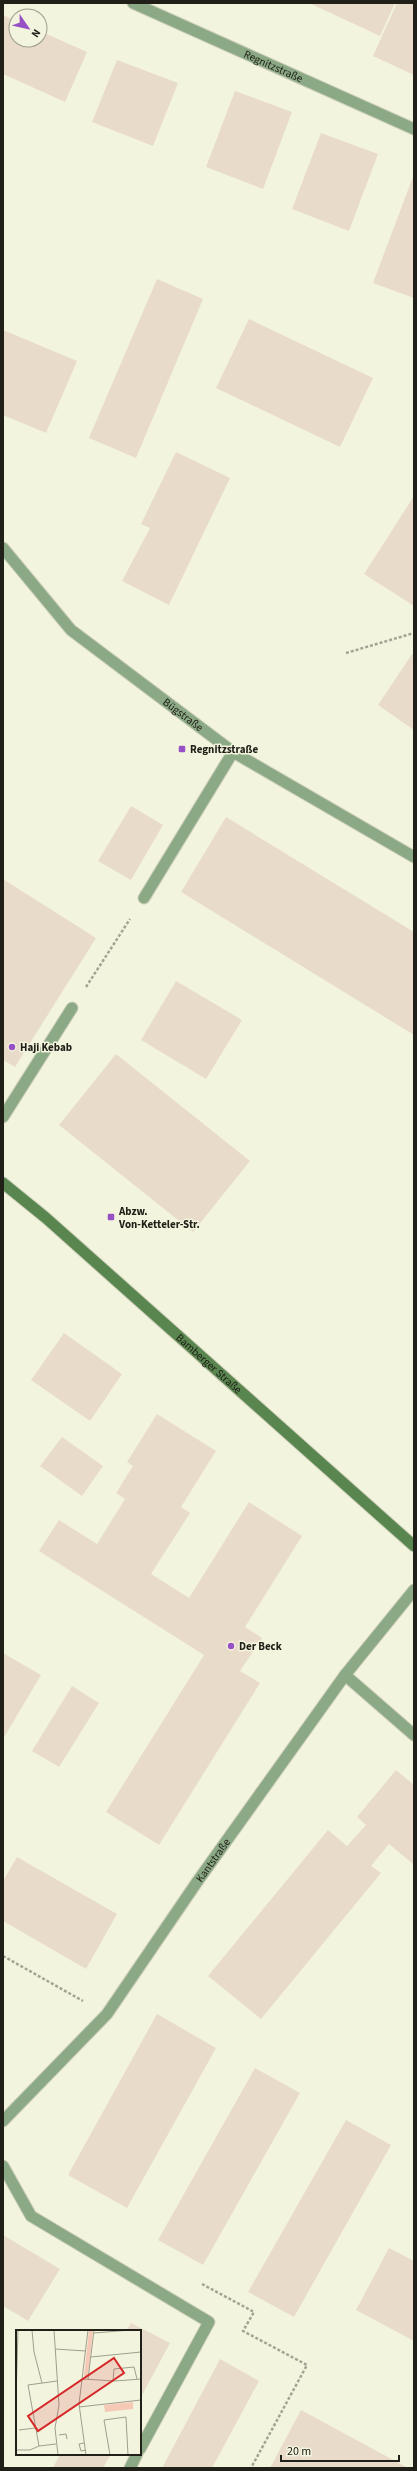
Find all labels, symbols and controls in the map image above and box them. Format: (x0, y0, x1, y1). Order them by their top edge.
north arrow (8, 8, 48, 48)
text: N (28, 26, 44, 41)
street label: Regnitzstraße (242, 46, 306, 86)
street label: Bügstraße (160, 694, 207, 735)
place label: Regnitzstraße (190, 742, 258, 757)
marker: Regnitzstraße (177, 744, 187, 754)
place label: Haji Kebab (20, 1040, 72, 1055)
marker: Haji Kebab (7, 1042, 17, 1052)
place label: Abzw. Von-Ketteler-Str. (118, 1204, 200, 1232)
marker: Abzw. Von-Ketteler-Str. (106, 1212, 116, 1222)
street label: Bamberger Straße (173, 1330, 246, 1397)
place label: Der Beck (239, 1639, 282, 1654)
marker: Der Beck (226, 1641, 236, 1651)
street label: Kantstraße (192, 1835, 234, 1885)
inset map (16, 2330, 141, 2455)
scale bar (281, 2437, 399, 2463)
text: 20 m (287, 2443, 311, 2460)

